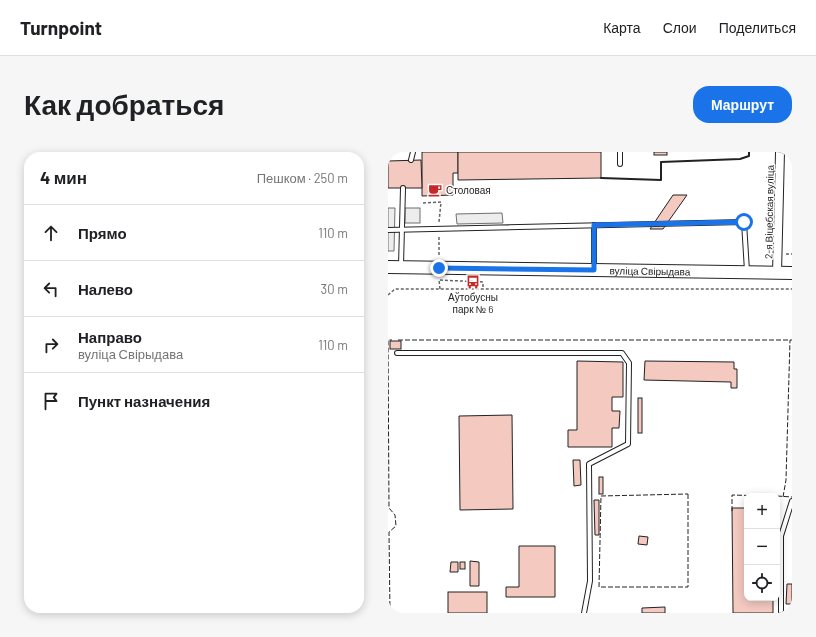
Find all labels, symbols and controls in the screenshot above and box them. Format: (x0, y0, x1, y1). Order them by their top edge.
text: Turnpoint (20, 16, 102, 39)
text: Карта (603, 19, 641, 36)
text: Слои (663, 19, 697, 36)
text: Поделиться (719, 19, 796, 36)
button: Маршрут (693, 86, 792, 123)
text: Как добраться (24, 87, 224, 121)
street label: 2-я Віцебская вуліца (762, 164, 776, 259)
text: 4 мин (40, 167, 87, 187)
text: Пешком · 250 m (257, 170, 348, 186)
cafe icon: Столовая (427, 182, 443, 198)
place label: Столовая (446, 184, 491, 196)
route start (735, 213, 753, 231)
icon: ahead (40, 222, 62, 244)
text: Прямо (78, 224, 127, 242)
text: 110 m (318, 225, 348, 241)
route end (430, 259, 448, 277)
street label: вуліца Свірыдава (609, 264, 691, 277)
bus stop icon: Аўтобусны парк № 6 (465, 274, 481, 290)
icon: left (40, 278, 62, 300)
text: Налево (78, 280, 133, 298)
text: 30 m (321, 281, 348, 297)
place label: Аўтобусны парк № 6 (448, 291, 498, 315)
text: Направо (78, 328, 142, 346)
icon: right (40, 334, 62, 356)
text: 110 m (318, 337, 348, 353)
text: вуліца Свірыдава (78, 346, 183, 362)
icon: arrive (40, 390, 62, 412)
text: Пункт назначения (78, 392, 210, 410)
map controls (744, 493, 780, 601)
button: + (744, 493, 780, 529)
button: − (744, 529, 780, 565)
button: locate (744, 565, 780, 601)

